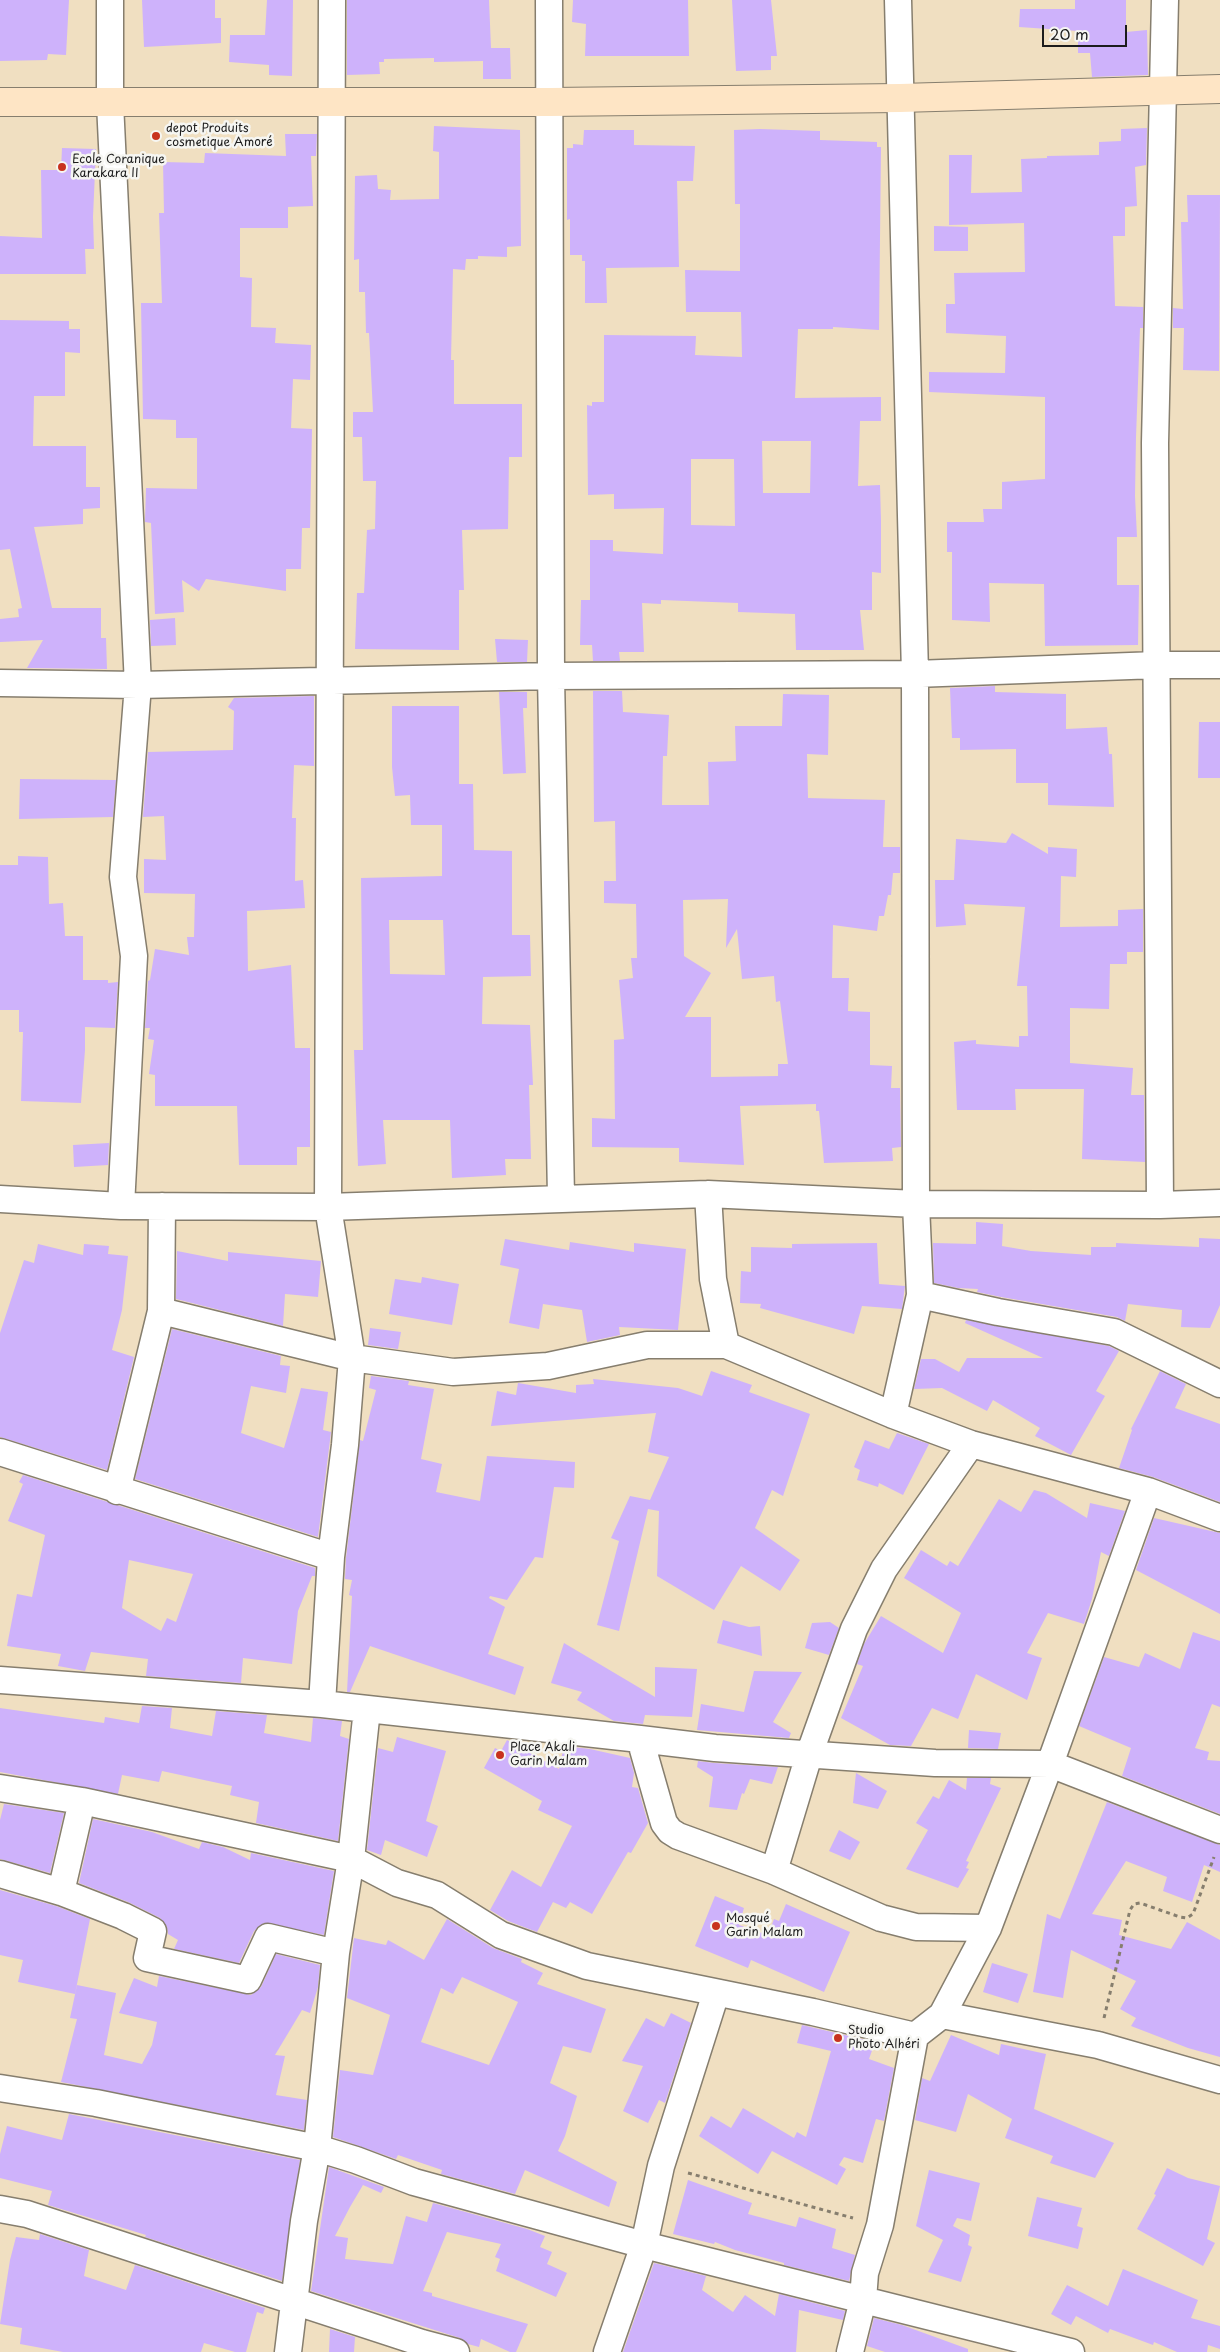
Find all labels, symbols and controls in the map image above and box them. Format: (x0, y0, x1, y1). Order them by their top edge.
scale bar (1045, 15, 1130, 47)
text: 20 m (1050, 22, 1089, 45)
place label: depot Produits cosmetique Amoré (166, 122, 273, 150)
marker: depot Produits cosmetique Amoré (150, 130, 162, 142)
place label: Ecole Coranique Karakara II (72, 153, 165, 181)
marker: Ecole Coranique Karakara II (56, 161, 68, 173)
place label: Place Akali Garin Malam (510, 1741, 587, 1769)
marker: Place Akali Garin Malam (494, 1749, 506, 1761)
place label: Mosqué Garin Malam (726, 1912, 803, 1940)
marker: Mosqué Garin Malam (710, 1920, 722, 1932)
place label: Studio Photo Alhéri (848, 2024, 920, 2052)
marker: Studio Photo Alhéri (832, 2032, 844, 2044)

